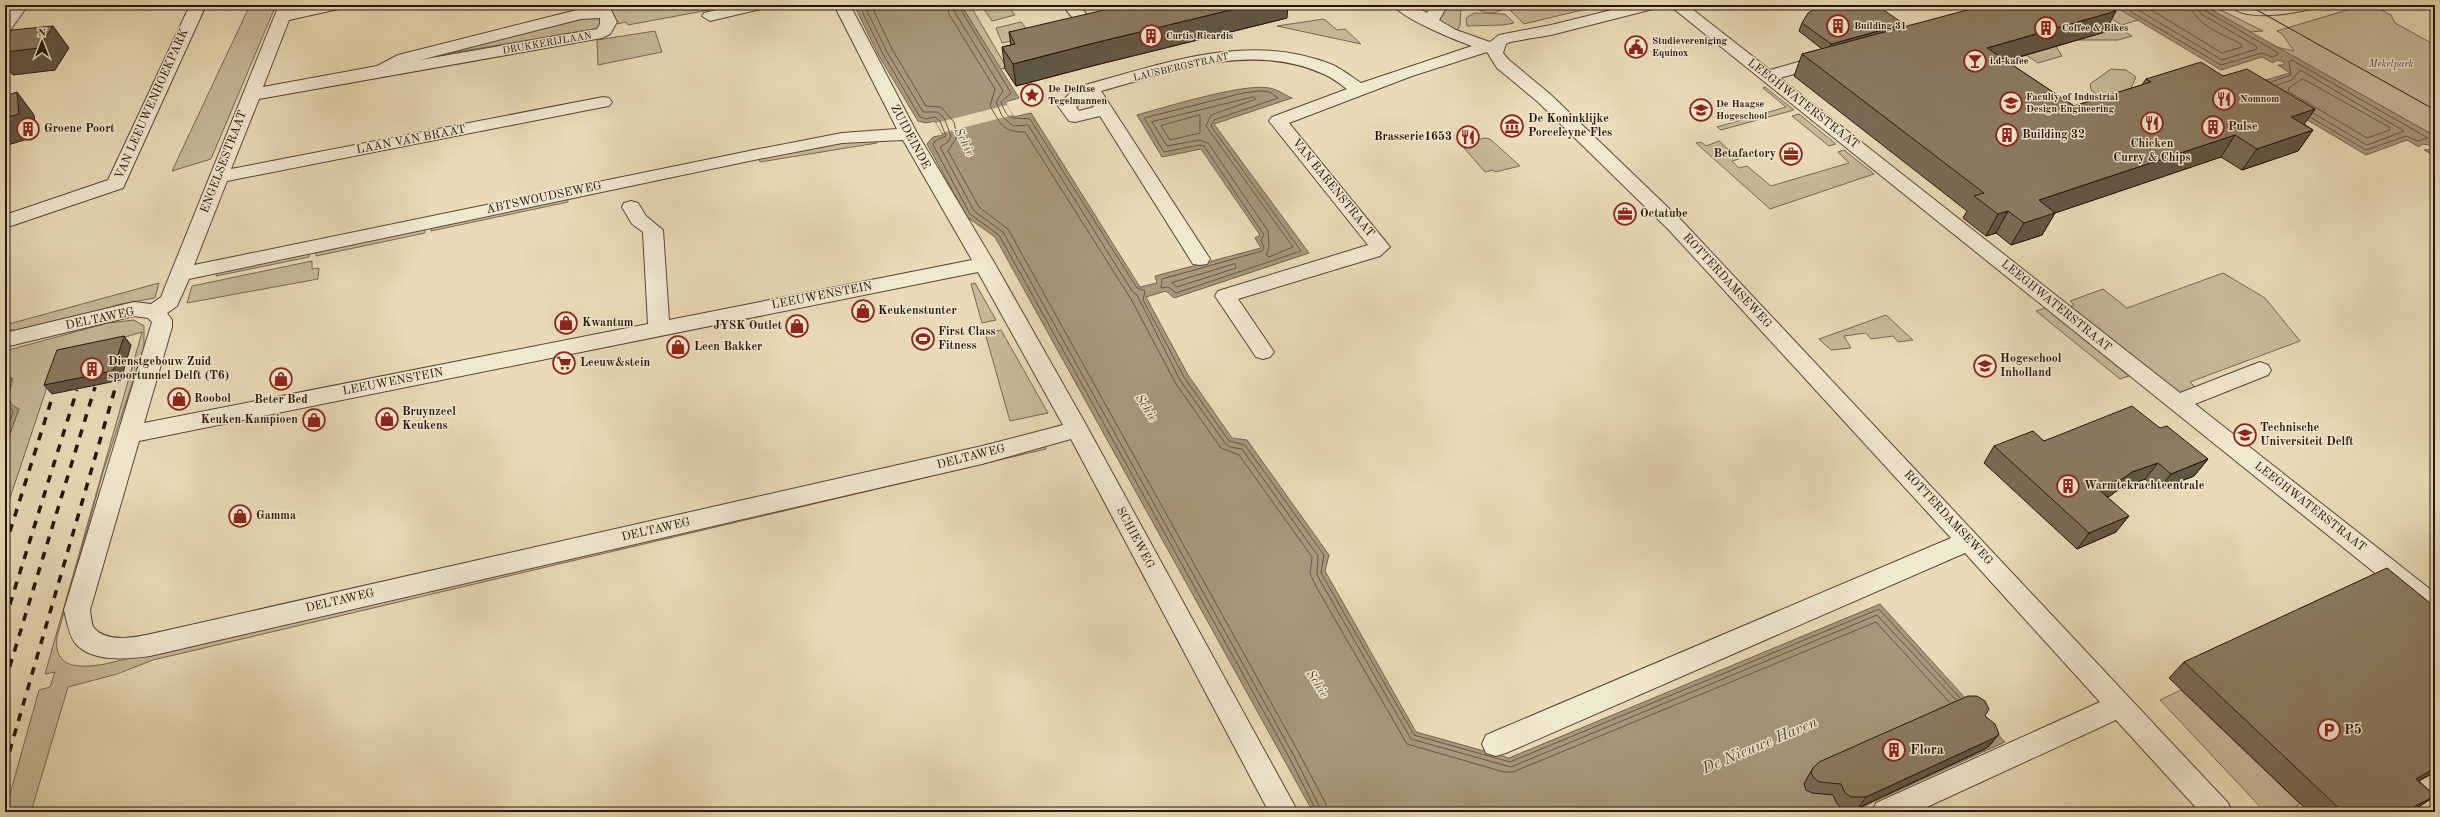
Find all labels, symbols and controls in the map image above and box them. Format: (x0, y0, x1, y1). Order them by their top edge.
building icon: Building 31 (1825, 13, 1851, 39)
building icon: Coffee & Bikes (2033, 15, 2059, 41)
place label: Building 31 (1854, 21, 1906, 31)
north arrow (22, 22, 62, 62)
building icon: Curtis Ricardis (1138, 23, 1164, 49)
place label: Coffee & Bikes (2062, 23, 2128, 33)
street label: VAN LEEUWENHOEKPARK (113, 27, 191, 181)
text: N (38, 28, 47, 39)
street label: DRUKKERIJLAAN (502, 30, 593, 56)
place label: Curtis Ricardis (1166, 31, 1233, 41)
public building icon: Studievereniging Equinox (1623, 34, 1649, 60)
place label: Studievereniging Equinox (1652, 36, 1728, 58)
bar icon: i.d-kafee (1962, 48, 1988, 74)
street label: LAUSBERGSTRAAT (1132, 51, 1230, 83)
place label: i.d-kafee (1990, 56, 2029, 66)
street label: LEEGHWATERSTRAAT (1745, 57, 1861, 151)
park label: Mekelpark (2368, 59, 2414, 70)
place icon: De Delftse Tegelmannen (1019, 82, 1045, 108)
place label: De Delftse Tegelmannen (1048, 84, 1108, 106)
restaurant icon: Nomnom (2211, 86, 2237, 112)
school or university icon: Faculty of Industrial Design Engineering (1998, 90, 2024, 116)
place label: Faculty of Industrial Design Engineering (2026, 92, 2118, 114)
place label: Nomnom (2240, 94, 2279, 104)
school or university icon: De Haagse Hogeschool (1688, 97, 1714, 123)
place label: De Haagse Hogeschool (1716, 99, 1767, 121)
street label: ZUIDEINDE (888, 103, 932, 171)
street label: ENGELSESTRAAT (199, 109, 249, 215)
restaurant icon: Chicken Curry & Chips (2139, 110, 2165, 136)
museum icon: De Koninklijke Porceleyne Fles (1499, 113, 1525, 139)
place label: De Koninklijke Porceleyne Fles (1528, 113, 1612, 139)
building icon: Pulse (2200, 114, 2226, 140)
building icon: Groene Poort (15, 116, 41, 142)
place label: Pulse (2228, 121, 2258, 133)
building icon: Building 32 (1994, 122, 2020, 148)
place label: Groene Poort (44, 123, 115, 135)
street label: LAAN VAN BRAAT (355, 124, 467, 156)
restaurant icon: Brasserie1653 (1455, 124, 1481, 150)
water label: Schie (951, 126, 977, 158)
place label: Building 32 (2022, 129, 2085, 141)
place label: Brasserie1653 (1374, 130, 1452, 143)
street label: VAN BARENSTRAAT (1290, 136, 1376, 240)
place label: Chicken Curry & Chips (2113, 138, 2191, 164)
office icon: Betafactory (1778, 141, 1804, 167)
place label: Betafactory (1714, 148, 1776, 160)
street label: ABTSWOUDSEWEG (485, 180, 603, 216)
office icon: Octatube (1612, 201, 1638, 227)
place label: Octatube (1640, 208, 1688, 220)
street label: ROTTERDAMSEWEG (1680, 231, 1774, 331)
street label: LEEGHWATERSTRAAT (1999, 258, 2113, 354)
street label: LEEUWENSTEIN (771, 280, 873, 312)
shop icon: Keukenstunter (850, 298, 876, 324)
place label: Keukenstunter (878, 305, 957, 317)
street label: DELTAWEG (64, 306, 136, 332)
shop icon: Kwantum (553, 310, 579, 336)
shop icon: JYSK Outlet (784, 313, 810, 339)
place label: Kwantum (582, 317, 634, 329)
place label: JYSK Outlet (713, 320, 783, 332)
sports icon: First Class Fitness (910, 326, 936, 352)
place label: First Class Fitness (938, 326, 996, 352)
shop icon: Leen Bakker (665, 334, 691, 360)
place label: Leen Bakker (694, 341, 762, 353)
supermarket icon: Leeuw&stein (551, 350, 577, 376)
school or university icon: Hogeschool Inholland (1972, 353, 1998, 379)
place label: Hogeschool Inholland (2000, 353, 2062, 379)
building icon: Dienstgebouw Zuid spoortunnel Delft (T6) (79, 356, 105, 382)
place label: Dienstgebouw Zuid spoortunnel Delft (T6) (108, 356, 229, 382)
place label: Leeuw&stein (580, 357, 650, 369)
shop icon: Beter Bed (268, 366, 294, 392)
street label: LEEUWENSTEIN (342, 366, 444, 398)
shop icon: Roobol (166, 386, 192, 412)
water label: Schie (1132, 392, 1160, 424)
place label: Roobol (194, 393, 231, 405)
place label: Beter Bed (254, 394, 308, 406)
shop icon: Bruynzeel Keukens (374, 406, 400, 432)
place label: Bruynzeel Keukens (402, 406, 456, 432)
shop icon: Keuken Kampioen (301, 407, 327, 433)
place label: Keuken Kampioen (201, 414, 298, 426)
school or university icon: Technische Universiteit Delft (2232, 422, 2258, 448)
place label: Technische Universiteit Delft (2260, 422, 2354, 448)
street label: DELTAWEG (935, 443, 1007, 471)
street label: LEEGHWATERSTRAAT (2252, 460, 2368, 554)
street label: ROTTERDAMSEWEG (1901, 468, 1995, 568)
building icon: Warmtekrachtcentrale (2055, 473, 2081, 499)
place label: Warmtekrachtcentrale (2084, 480, 2205, 492)
shop icon: Gamma (227, 503, 253, 529)
street label: SCHIEWEG (1114, 505, 1156, 571)
place label: Gamma (256, 510, 296, 522)
street label: DELTAWEG (620, 516, 692, 544)
street label: DELTAWEG (304, 587, 376, 615)
water label: Schie (1304, 668, 1330, 700)
water label: De Nieuwe Haven (1699, 715, 1820, 778)
parking icon: P5 (2316, 717, 2342, 743)
place label: P5 (2344, 723, 2362, 737)
building icon: Flora (1881, 737, 1907, 763)
place label: Flora (1910, 743, 1944, 757)

